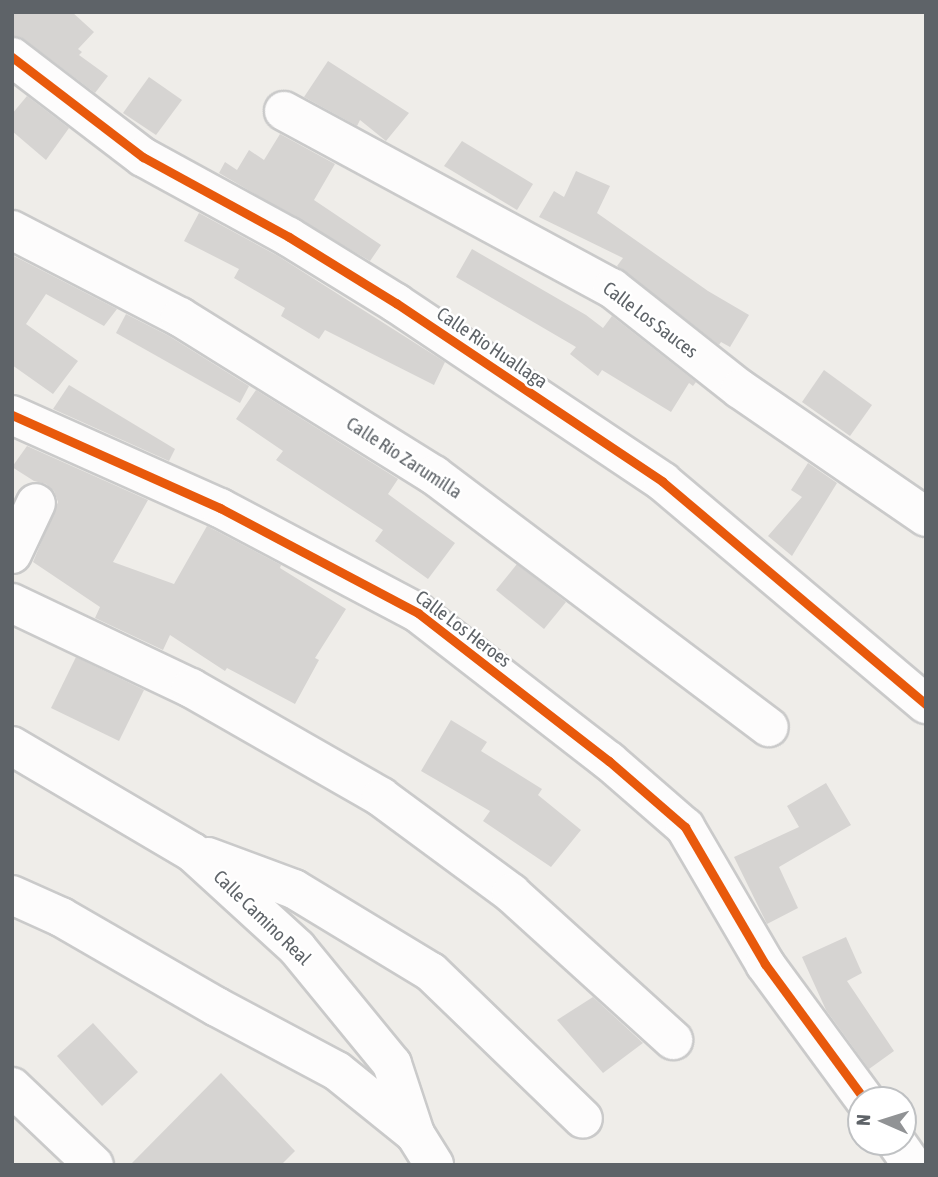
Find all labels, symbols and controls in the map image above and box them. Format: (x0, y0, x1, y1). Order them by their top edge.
street label: Calle Los Sauces (598, 277, 702, 363)
street label: Calle Rio Huallaga (432, 303, 552, 393)
street label: Calle Rio Zarumilla (342, 412, 466, 504)
street label: Calle Los Heroes (411, 586, 515, 672)
street label: Calle Camino Real (209, 866, 315, 970)
north arrow (847, 1086, 917, 1156)
text: N (852, 1114, 874, 1126)

